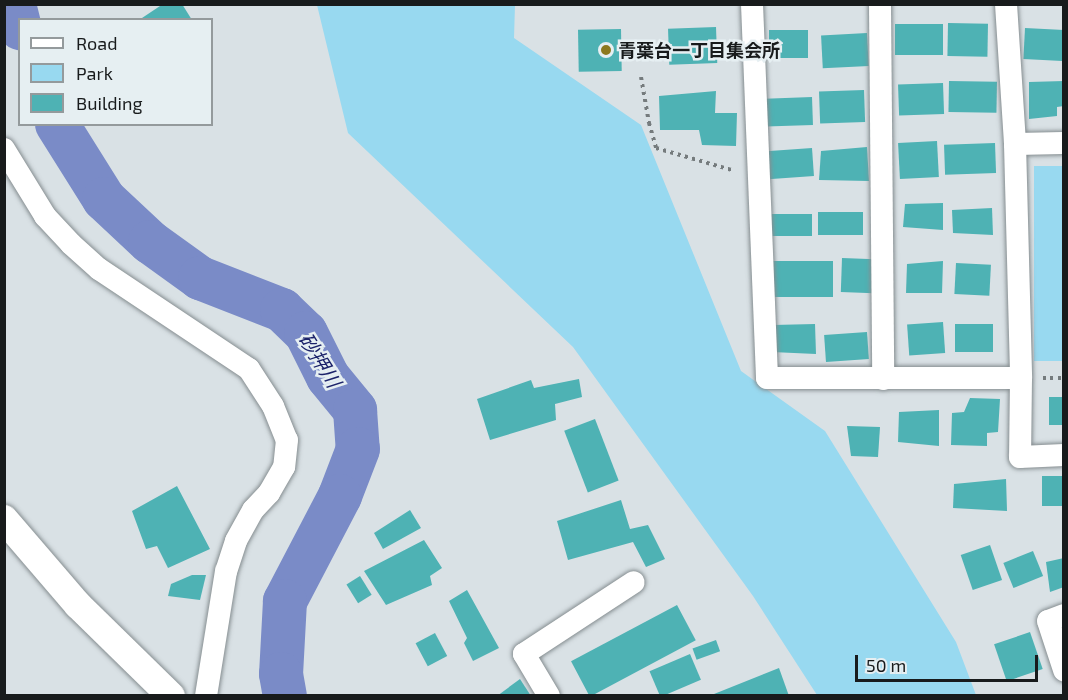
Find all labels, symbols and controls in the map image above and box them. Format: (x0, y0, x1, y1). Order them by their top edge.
legend (18, 18, 213, 126)
text: Road (76, 32, 117, 54)
place label: 青葉台一丁目集会所 (618, 39, 780, 61)
marker: 青葉台一丁目集会所 (599, 43, 613, 57)
text: Park (76, 62, 113, 84)
text: Building (76, 92, 143, 114)
water label: 砂押川 (294, 328, 346, 392)
scale bar (858, 643, 1041, 681)
text: 50 m (866, 654, 906, 676)

